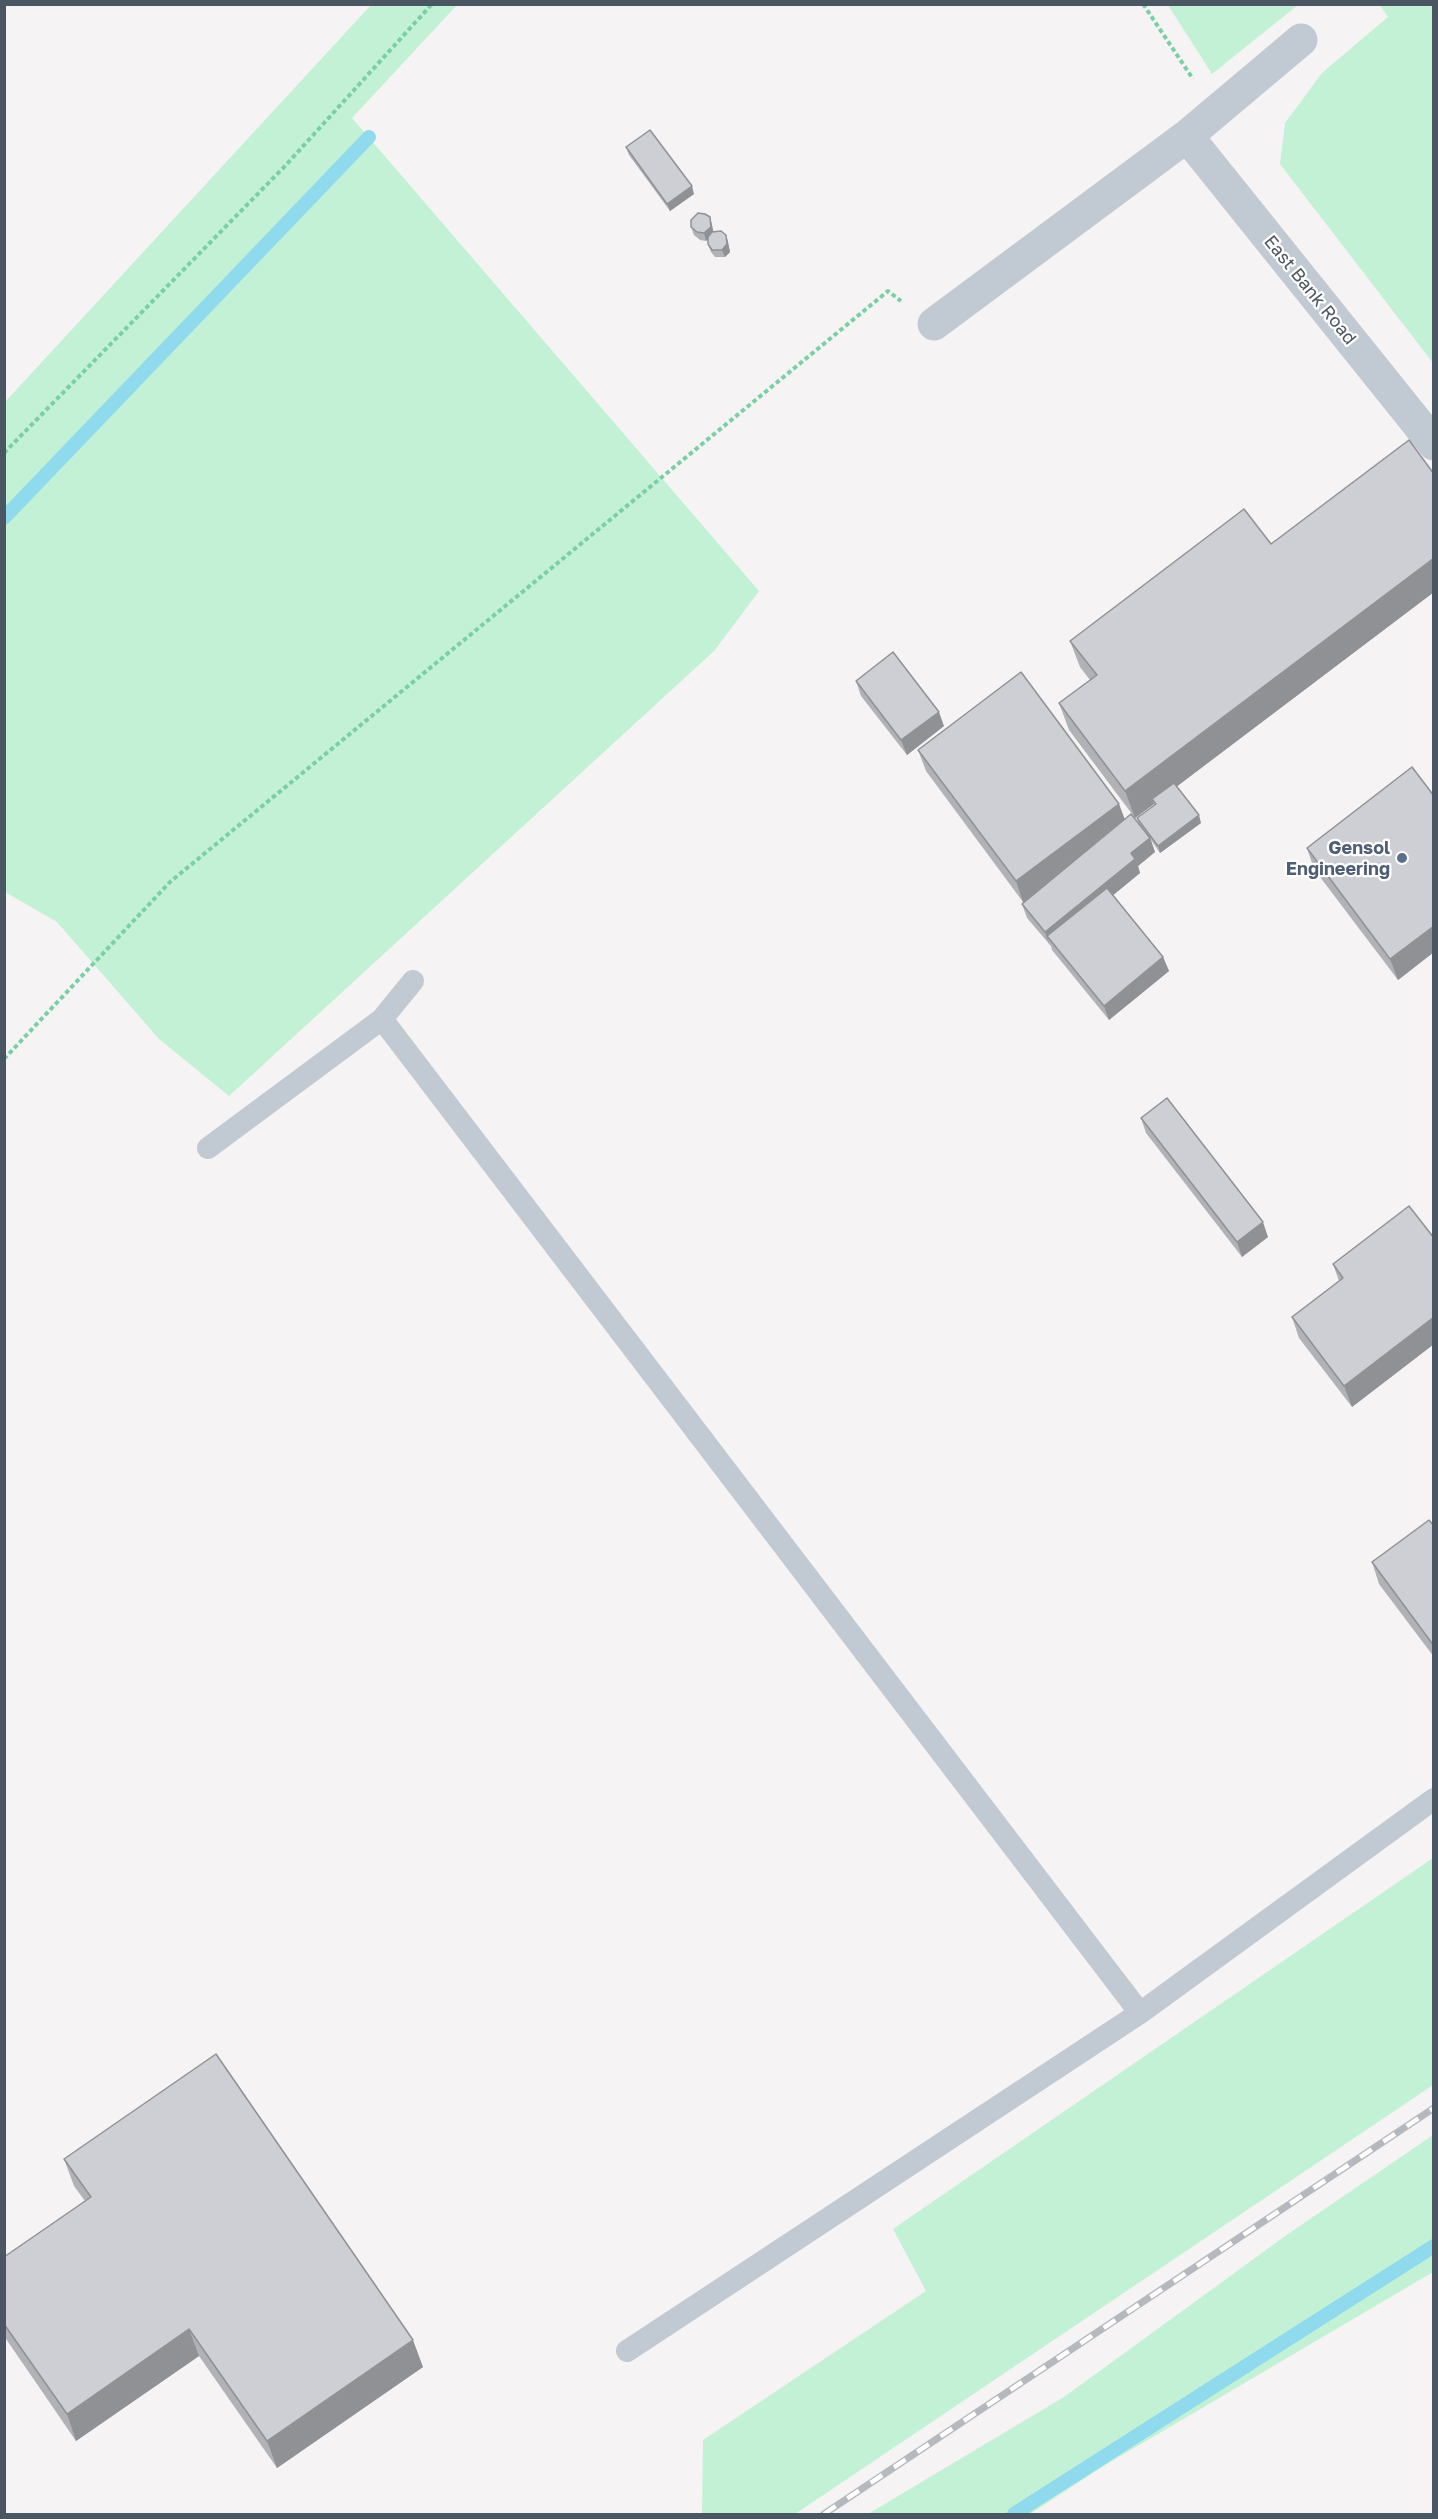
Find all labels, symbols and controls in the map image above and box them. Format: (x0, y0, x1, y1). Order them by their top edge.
street label: East Bank Road (1259, 231, 1361, 349)
place label: Gensol Engineering (1286, 837, 1390, 880)
marker: Gensol Engineering (1395, 851, 1409, 865)

